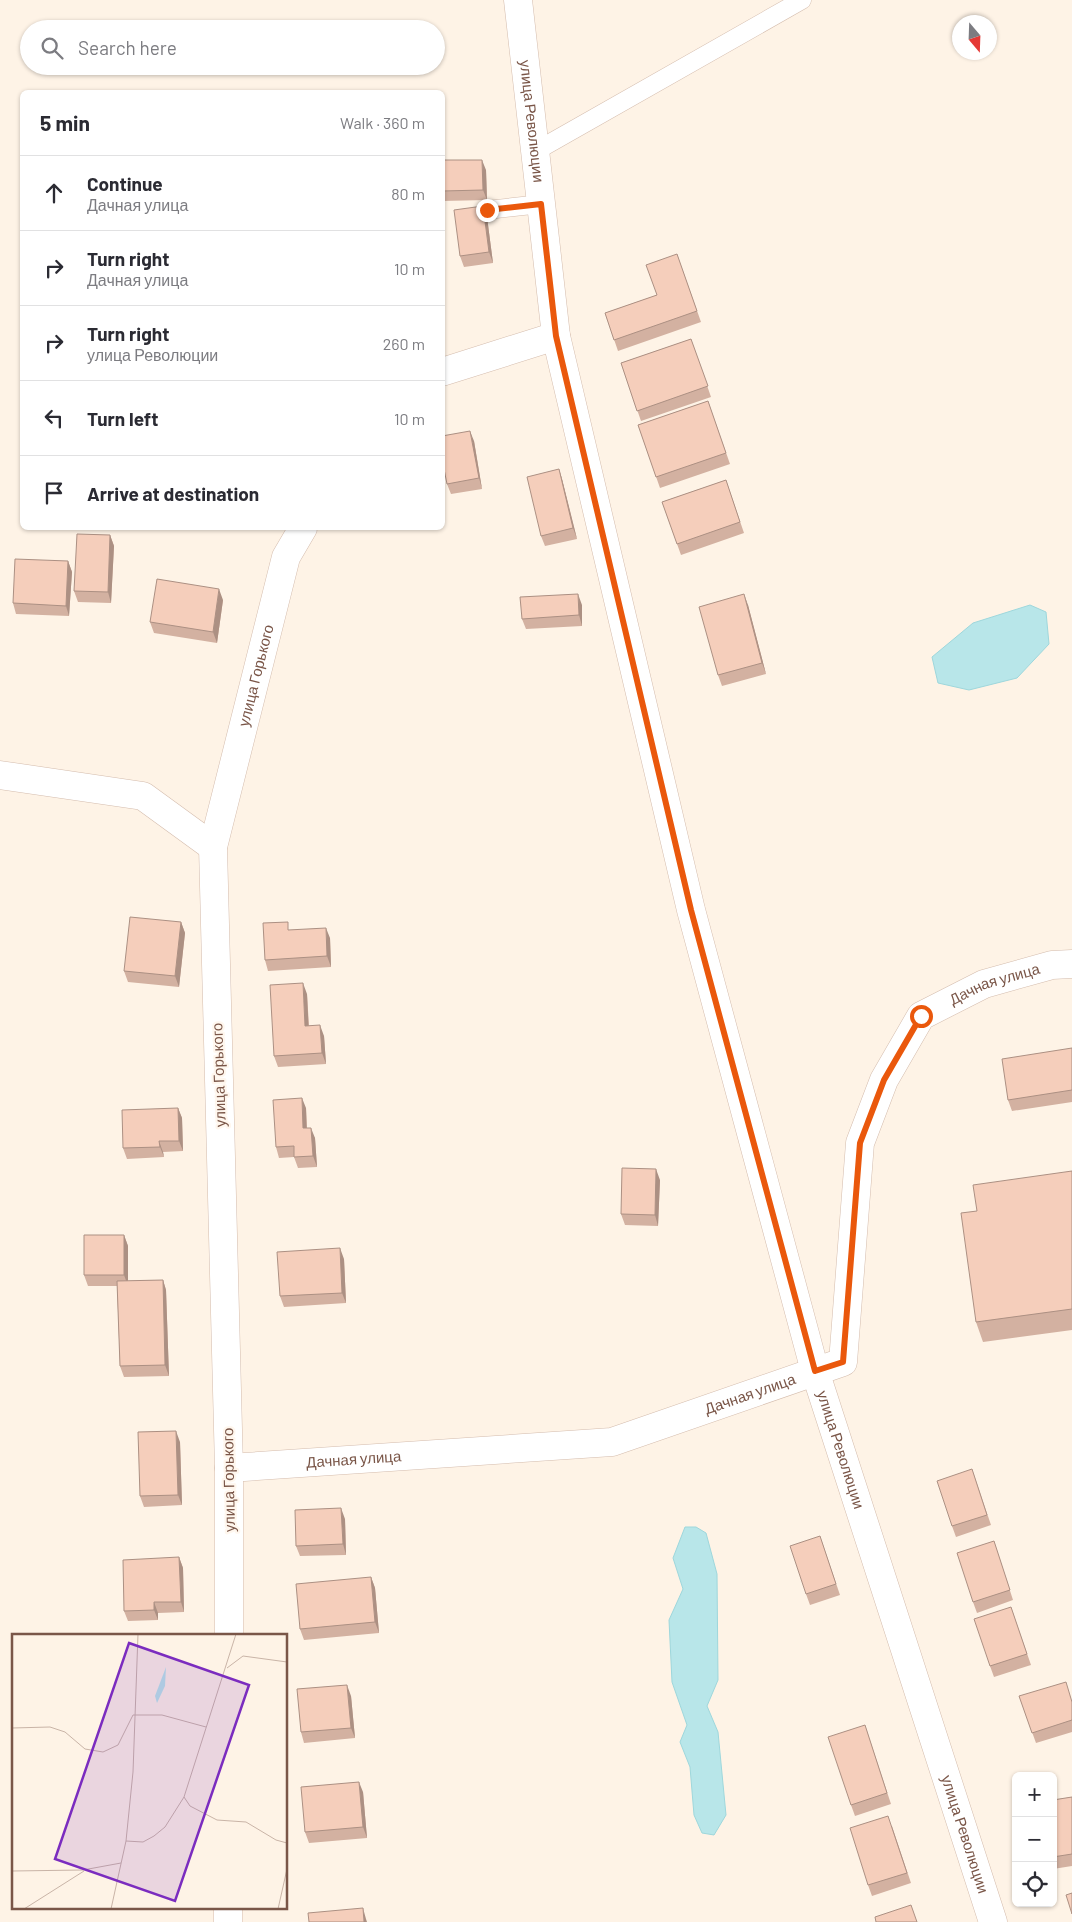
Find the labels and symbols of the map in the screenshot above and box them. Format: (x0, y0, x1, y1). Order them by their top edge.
north arrow (952, 15, 997, 60)
street label: улица Революции (517, 59, 549, 183)
route end (476, 199, 499, 222)
street label: улица Горького (234, 622, 277, 728)
street label: Дачная улица (946, 959, 1042, 1008)
route start (910, 1005, 933, 1028)
street label: улица Горького (207, 1023, 229, 1128)
street label: Дачная улица (702, 1369, 798, 1417)
street label: улица Революции (814, 1388, 869, 1511)
street label: улица Горького (218, 1428, 238, 1532)
street label: Дачная улица (306, 1446, 402, 1471)
inset map (12, 1634, 288, 1910)
street label: улица Революции (938, 1773, 993, 1895)

